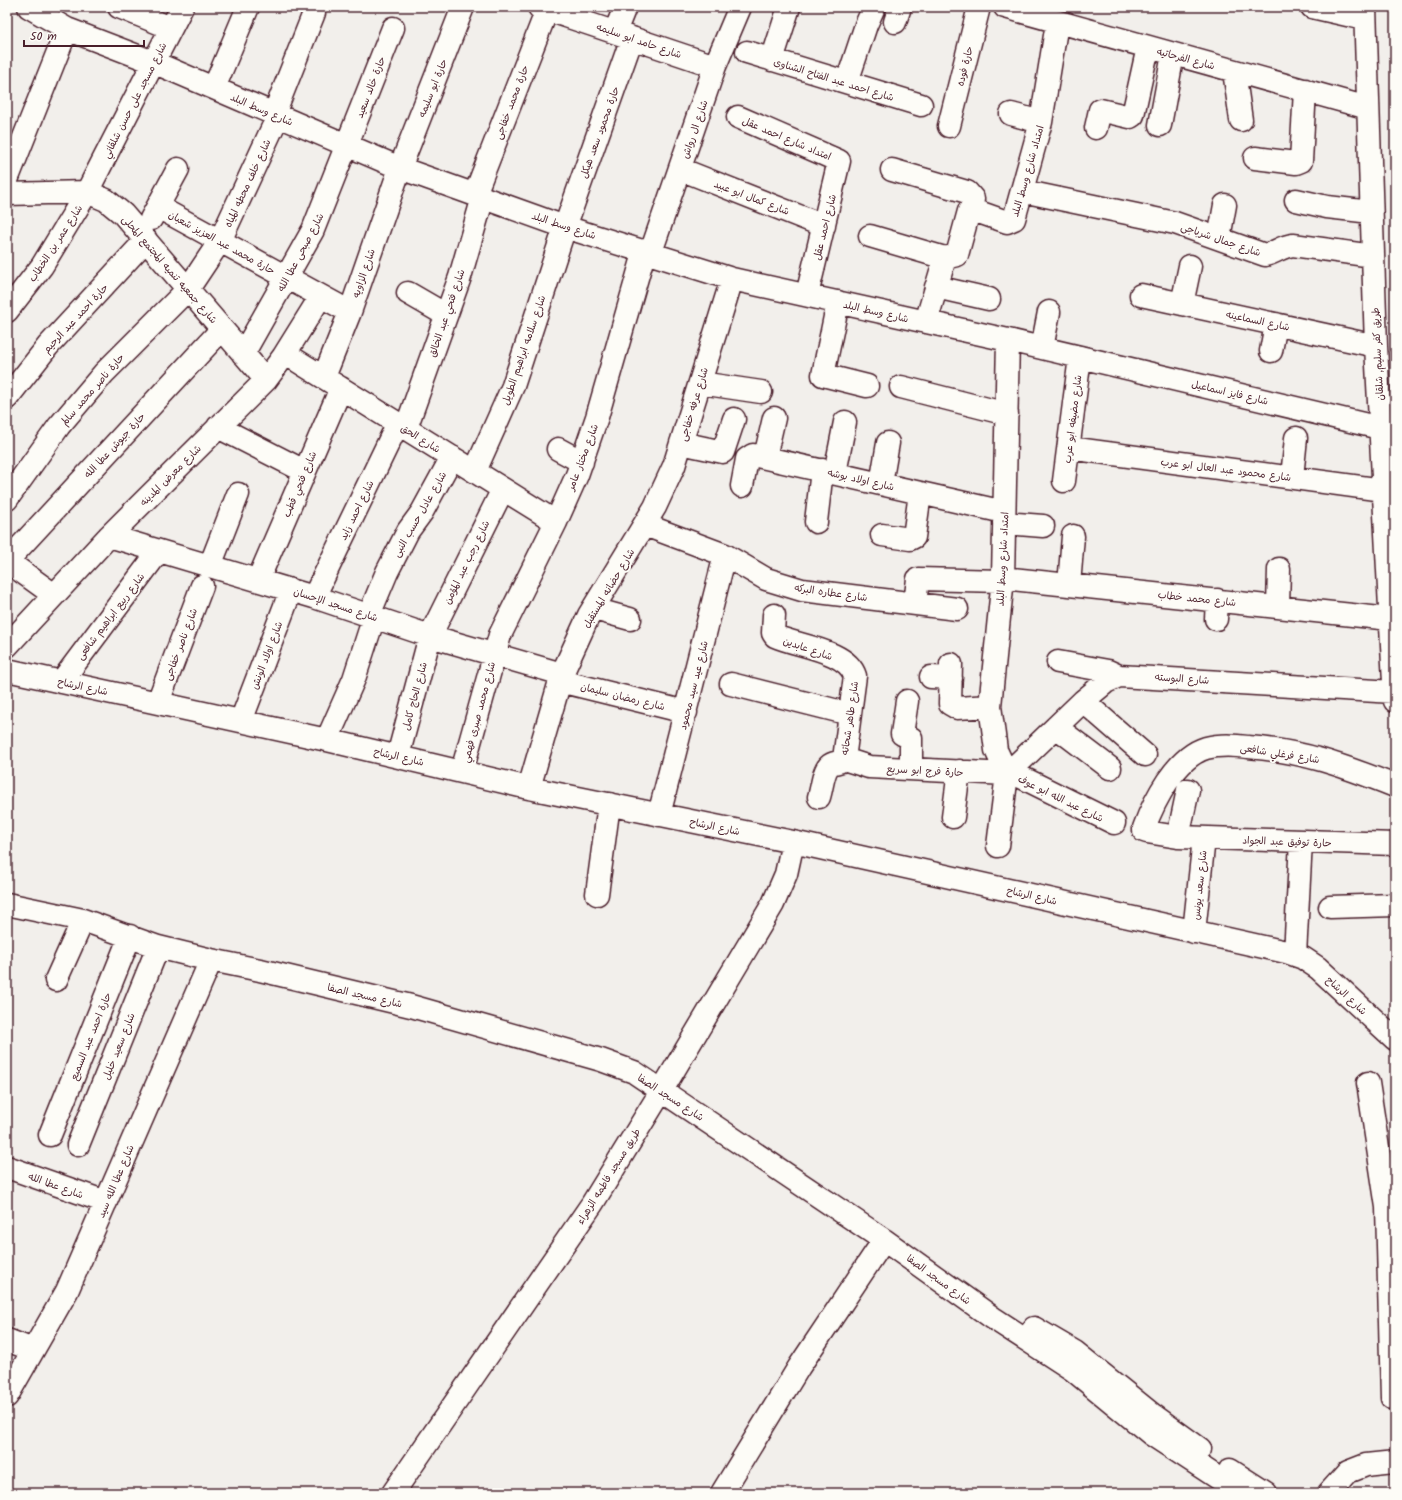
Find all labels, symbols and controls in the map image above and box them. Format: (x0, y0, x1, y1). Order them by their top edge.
street label: شارع حامد ابو سليمه (594, 19, 684, 63)
scale bar (24, 22, 144, 48)
text: 50 m (30, 27, 57, 46)
street label: شارع مسجد على حسن شلقاني (99, 39, 172, 162)
street label: حارة فوده (952, 44, 978, 88)
street label: شارع الفرحاتيه (1155, 44, 1217, 74)
street label: حارة خالد سعيد (352, 54, 390, 121)
street label: شارع احمد عبد الفتاح الشناوى (772, 54, 896, 106)
street label: حارة ابو سليمه (414, 56, 452, 120)
street label: حارة محمد خفاجى (490, 63, 533, 142)
street label: حارة محمود سعد هيكل (576, 84, 624, 181)
street label: شارع وسط البلد (228, 89, 296, 130)
street label: شارع ال رواش (677, 98, 713, 161)
street label: امتداد شارع احمد عقل (740, 113, 834, 165)
street label: امتداد شارع وسط البلد (1007, 124, 1049, 219)
street label: شارع خلف محطه المياه (220, 136, 276, 230)
street label: شارع كمال ابو عبيد (712, 176, 792, 220)
street label: شارع احمد عقل (809, 192, 841, 262)
street label: شارع عمر بن الخطاب (25, 202, 87, 285)
street label: حارة محمد عبد العزيز شعبان (165, 207, 278, 279)
street label: شارع وسط البلد (529, 208, 598, 244)
street label: شارع صبحى عطا الله (273, 210, 328, 295)
street label: شارع جمعيه تنميه المجتمع المحلى (118, 212, 221, 327)
street label: شارع جمال شرباجى (1179, 219, 1263, 261)
street label: شارع الزاويه (348, 246, 380, 300)
street label: شارع فتحي عبد الخالق (424, 267, 471, 360)
street label: حارة احمد عبد الرحيم (39, 280, 112, 357)
street label: شارع سلامه ابراهيم الطويل (498, 293, 550, 407)
street label: شارع وسط البلد (841, 297, 910, 327)
street label: شارع السماعينه (1225, 306, 1291, 336)
street label: طريق كفر سليم, شلقان (1368, 307, 1388, 401)
street label: حارة ناصر محمد سالم (57, 350, 129, 429)
street label: شارع عرفه خفاجى (675, 365, 713, 443)
street label: شارع مضيفه ابو عرب (1060, 374, 1086, 464)
street label: شارع فايز اسماعيل (1190, 376, 1270, 410)
street label: حارة جيوش عطا الله (80, 409, 149, 482)
street label: شارع الحق (397, 420, 444, 457)
street label: شارع مختار عامر (563, 421, 603, 494)
street label: شارع معرض المدينه (136, 441, 205, 510)
street label: شارع فتحي قطب (279, 449, 322, 520)
street label: شارع محمود عبد العال ابو عرب (1160, 454, 1292, 486)
street label: شارع اولاد بوشه (826, 465, 896, 495)
street label: شارع عادل حسب النبى (389, 468, 451, 560)
street label: شارع احمد زايد (335, 477, 379, 543)
street label: امتداد شارع وسط البلد (993, 511, 1013, 607)
street label: شارع رجب عبد المؤمن (440, 518, 494, 607)
street label: شارع حضانه المستقبل (579, 546, 639, 631)
street label: شارع ربيع ابراهيم شافعى (73, 569, 149, 664)
street label: شارع عطاره البركه (793, 580, 869, 606)
street label: شارع مسجد الإحسان (292, 584, 380, 626)
street label: شارع محمد خطاب (1157, 587, 1237, 611)
street label: شارع ناصر خفاجى (160, 606, 202, 683)
street label: شارع اولاد الونش (247, 619, 287, 692)
street label: شارع عابدين (781, 633, 835, 665)
street label: شارع عيد سيد محمود (675, 639, 713, 732)
street label: شارع الحاج كامل (398, 660, 432, 732)
street label: شارع محمد صبرى فهمي (458, 660, 501, 765)
street label: شارع البوسته (1154, 669, 1210, 689)
street label: شارع الرشاح (56, 674, 110, 700)
street label: شارع رمضان سليمان (579, 679, 667, 715)
street label: شارع طاهر شحاته (837, 680, 863, 756)
street label: شارع فرغلي شافعى (1239, 740, 1321, 769)
street label: شارع الرشاح (372, 743, 426, 771)
street label: حارة فرج ابو سريع (886, 761, 964, 781)
street label: شارع عبد الله ابو عوف (1015, 771, 1106, 827)
street label: شارع الرشاح (688, 814, 742, 840)
street label: حارة توفيق عبد الجواد (1242, 832, 1332, 852)
street label: شارع سعد يونس (1188, 849, 1212, 921)
street label: شارع الرشاح (1005, 882, 1059, 910)
street label: شارع الرشاح (1322, 972, 1371, 1019)
street label: شارع مسجد الصفا (326, 980, 404, 1012)
street label: حارة احمد عبد السميع (66, 990, 116, 1083)
street label: شارع سعيد خليل (98, 1010, 140, 1082)
street label: شارع مسجد الصفا (634, 1070, 707, 1126)
street label: طريق مسجد فاطمه الزهراء (573, 1125, 645, 1228)
street label: شارع عطا الله سيد (93, 1142, 139, 1220)
street label: شارع عطا الله (26, 1169, 86, 1203)
street label: شارع مسجد الصفا (903, 1251, 974, 1309)

